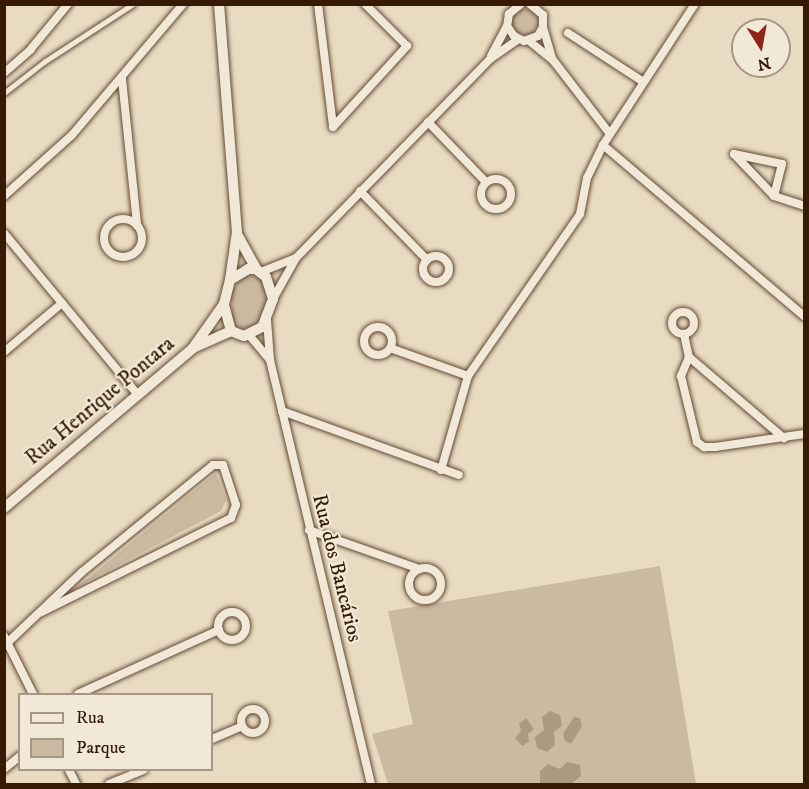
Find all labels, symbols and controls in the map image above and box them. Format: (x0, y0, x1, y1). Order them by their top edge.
north arrow (731, 18, 791, 78)
text: N (756, 53, 772, 75)
street label: Rua Henrique Pontara (20, 331, 180, 471)
street label: Rua dos Bancários (306, 492, 368, 644)
legend (18, 693, 213, 771)
text: Rua (76, 707, 104, 729)
text: Parque (76, 737, 126, 759)

